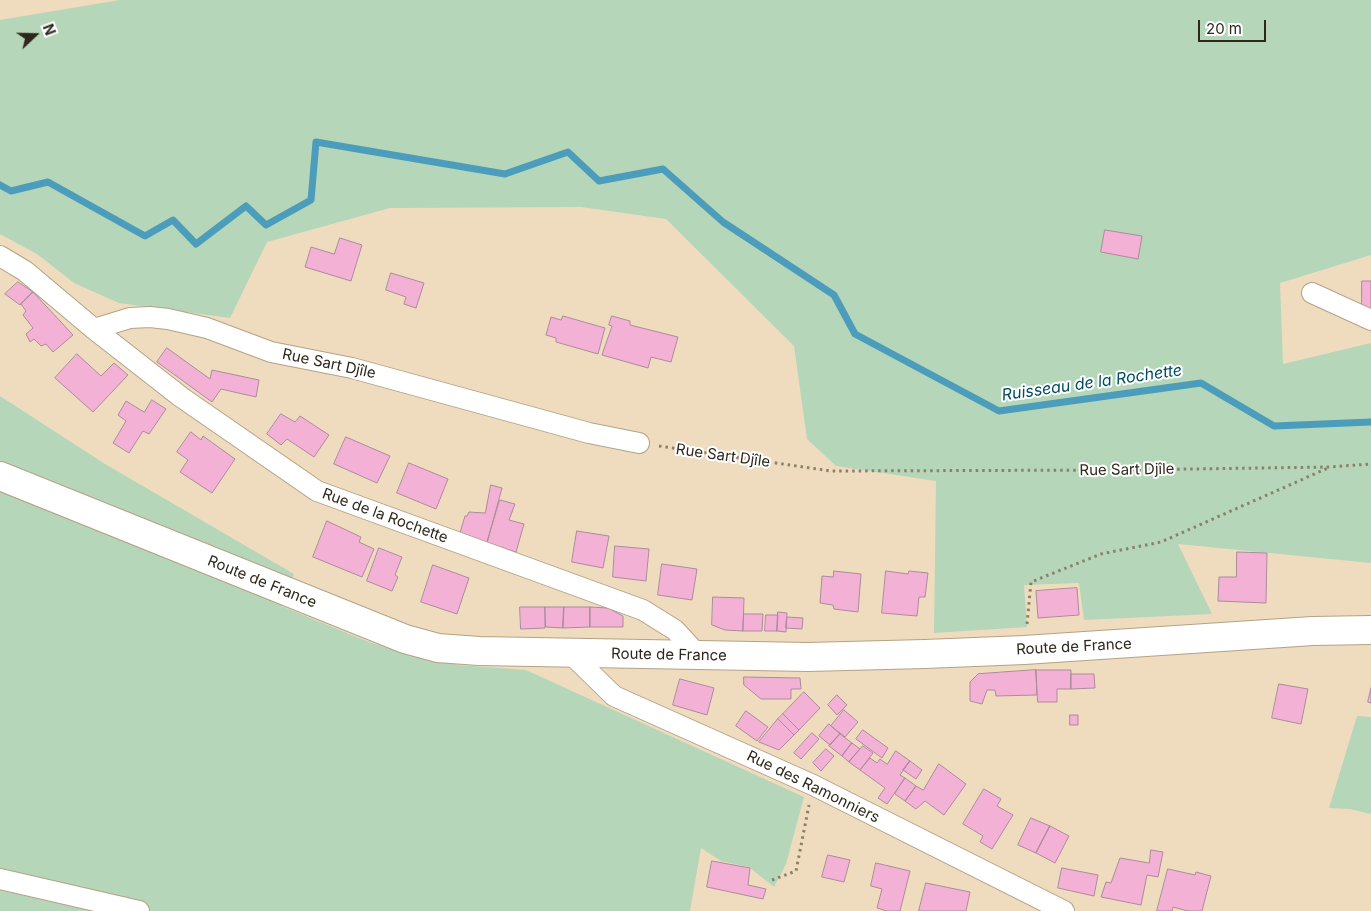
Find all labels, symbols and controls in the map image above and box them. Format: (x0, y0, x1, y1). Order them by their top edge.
north arrow (10, 10, 60, 60)
scale bar (1201, 10, 1268, 42)
text: 20 m (1206, 19, 1242, 38)
text: N (40, 21, 59, 37)
street label: Rue Sart Djîle (281, 345, 377, 383)
water label: Ruisseau de la Rochette (1001, 361, 1183, 405)
street label: Rue Sart Djîle (675, 440, 771, 472)
street label: Rue Sart Djîle (1079, 460, 1175, 480)
street label: Rue de la Rochette (320, 485, 450, 547)
street label: Route de France (205, 552, 319, 612)
street label: Route de France (1016, 635, 1132, 659)
street label: Route de France (611, 645, 727, 665)
street label: Rue des Ramonniers (744, 747, 882, 827)

